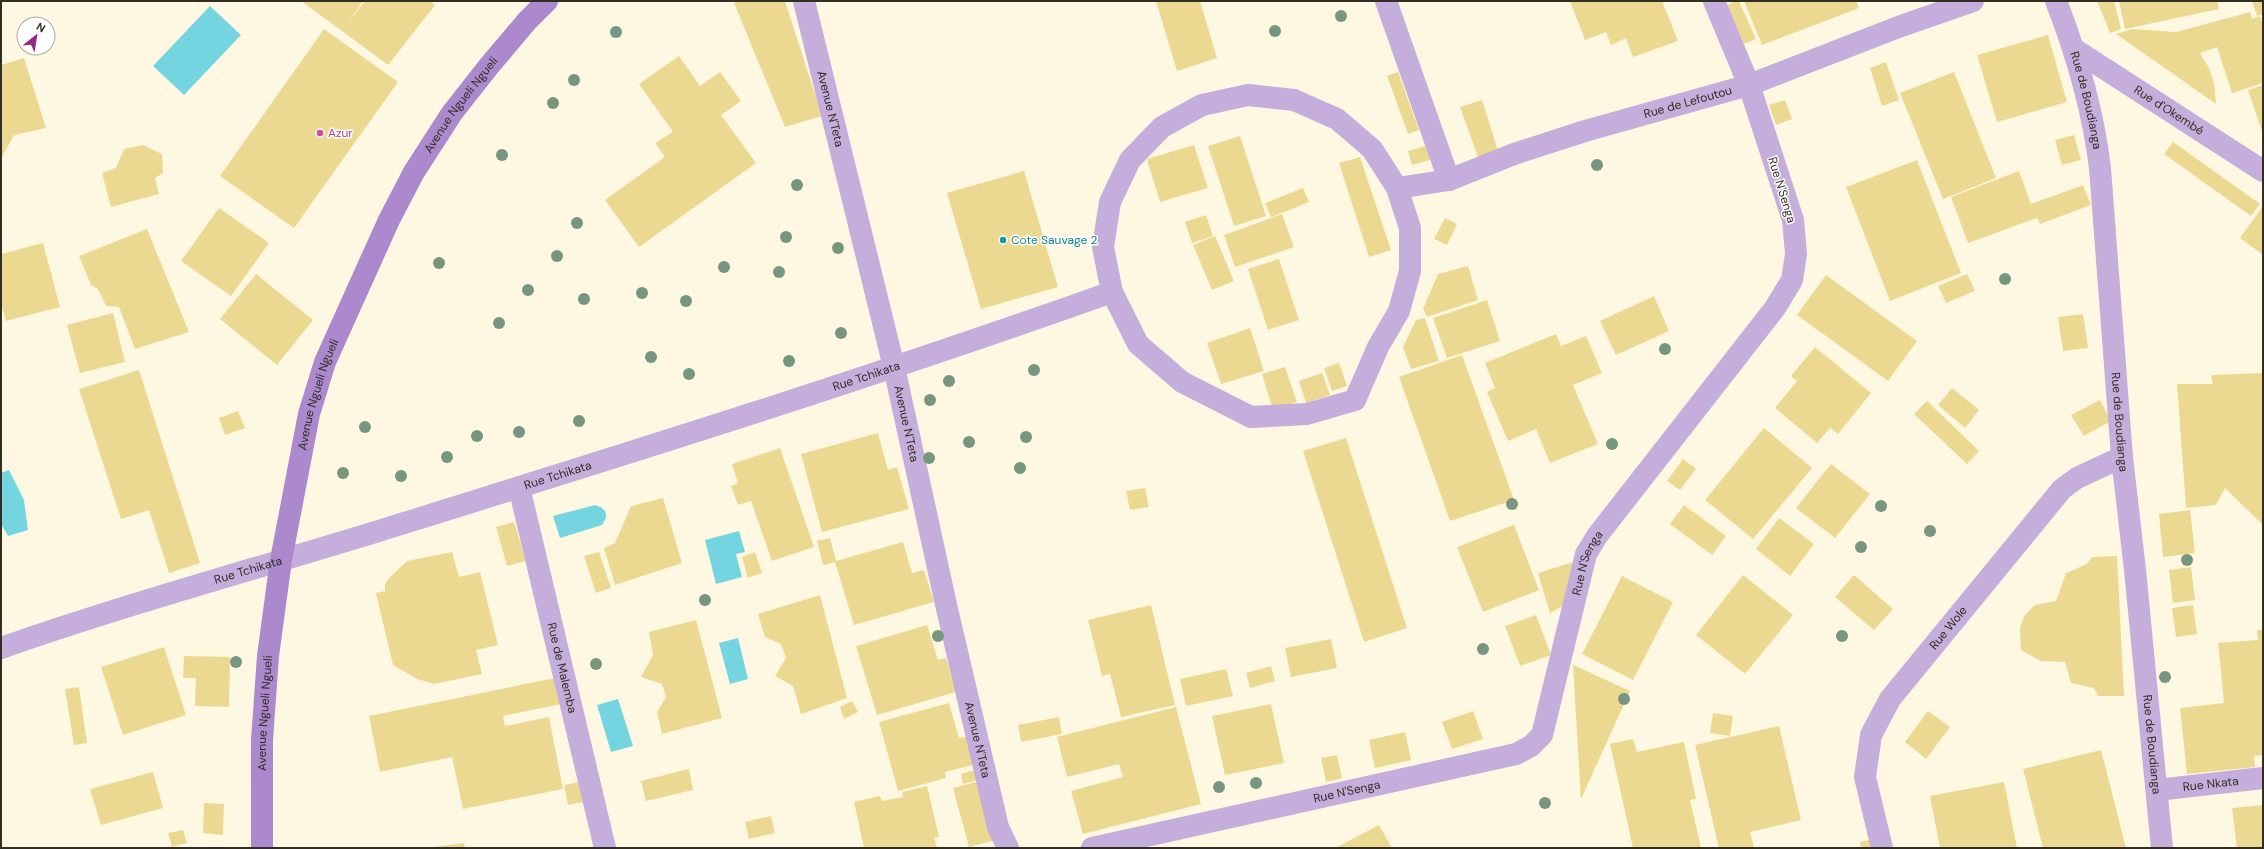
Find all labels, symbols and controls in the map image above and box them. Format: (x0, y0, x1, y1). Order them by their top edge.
north arrow (16, 16, 56, 56)
text: N (34, 19, 48, 35)
street label: Rue de Boudianga (2066, 50, 2105, 150)
street label: Avenue Ngueli Ngueli (420, 53, 502, 156)
street label: Avenue N'Teta (813, 69, 848, 148)
street label: Rue de Lefoutou (1642, 82, 1734, 122)
street label: Rue d'Okembé (2131, 82, 2207, 139)
place label: Azur (328, 125, 353, 141)
marker: Azur (315, 128, 325, 138)
street label: Rue N'Senga (1764, 155, 1800, 225)
place label: Cote Sauvage 2 (1011, 232, 1097, 248)
marker: Cote Sauvage 2 (998, 235, 1008, 245)
street label: Avenue Ngueli Ngueli (294, 336, 343, 452)
street label: Rue Tchikata (831, 358, 902, 395)
street label: Rue de Boudianga (2108, 372, 2132, 473)
street label: Avenue N'Teta (890, 384, 923, 463)
street label: Rue Tchikata (522, 457, 594, 493)
street label: Rue N'Senga (1568, 527, 1606, 597)
street label: Rue Tchikata (212, 553, 284, 588)
street label: Rue Wole (1926, 603, 1971, 653)
street label: Rue de Malemba (544, 621, 581, 715)
street label: Avenue Ngueli Ngueli (254, 655, 276, 771)
street label: Rue de Boudianga (2139, 694, 2165, 795)
street label: Avenue N'Teta (961, 700, 994, 780)
street label: Rue Nkata (2182, 773, 2239, 795)
street label: Rue N'Senga (1312, 776, 1382, 807)

